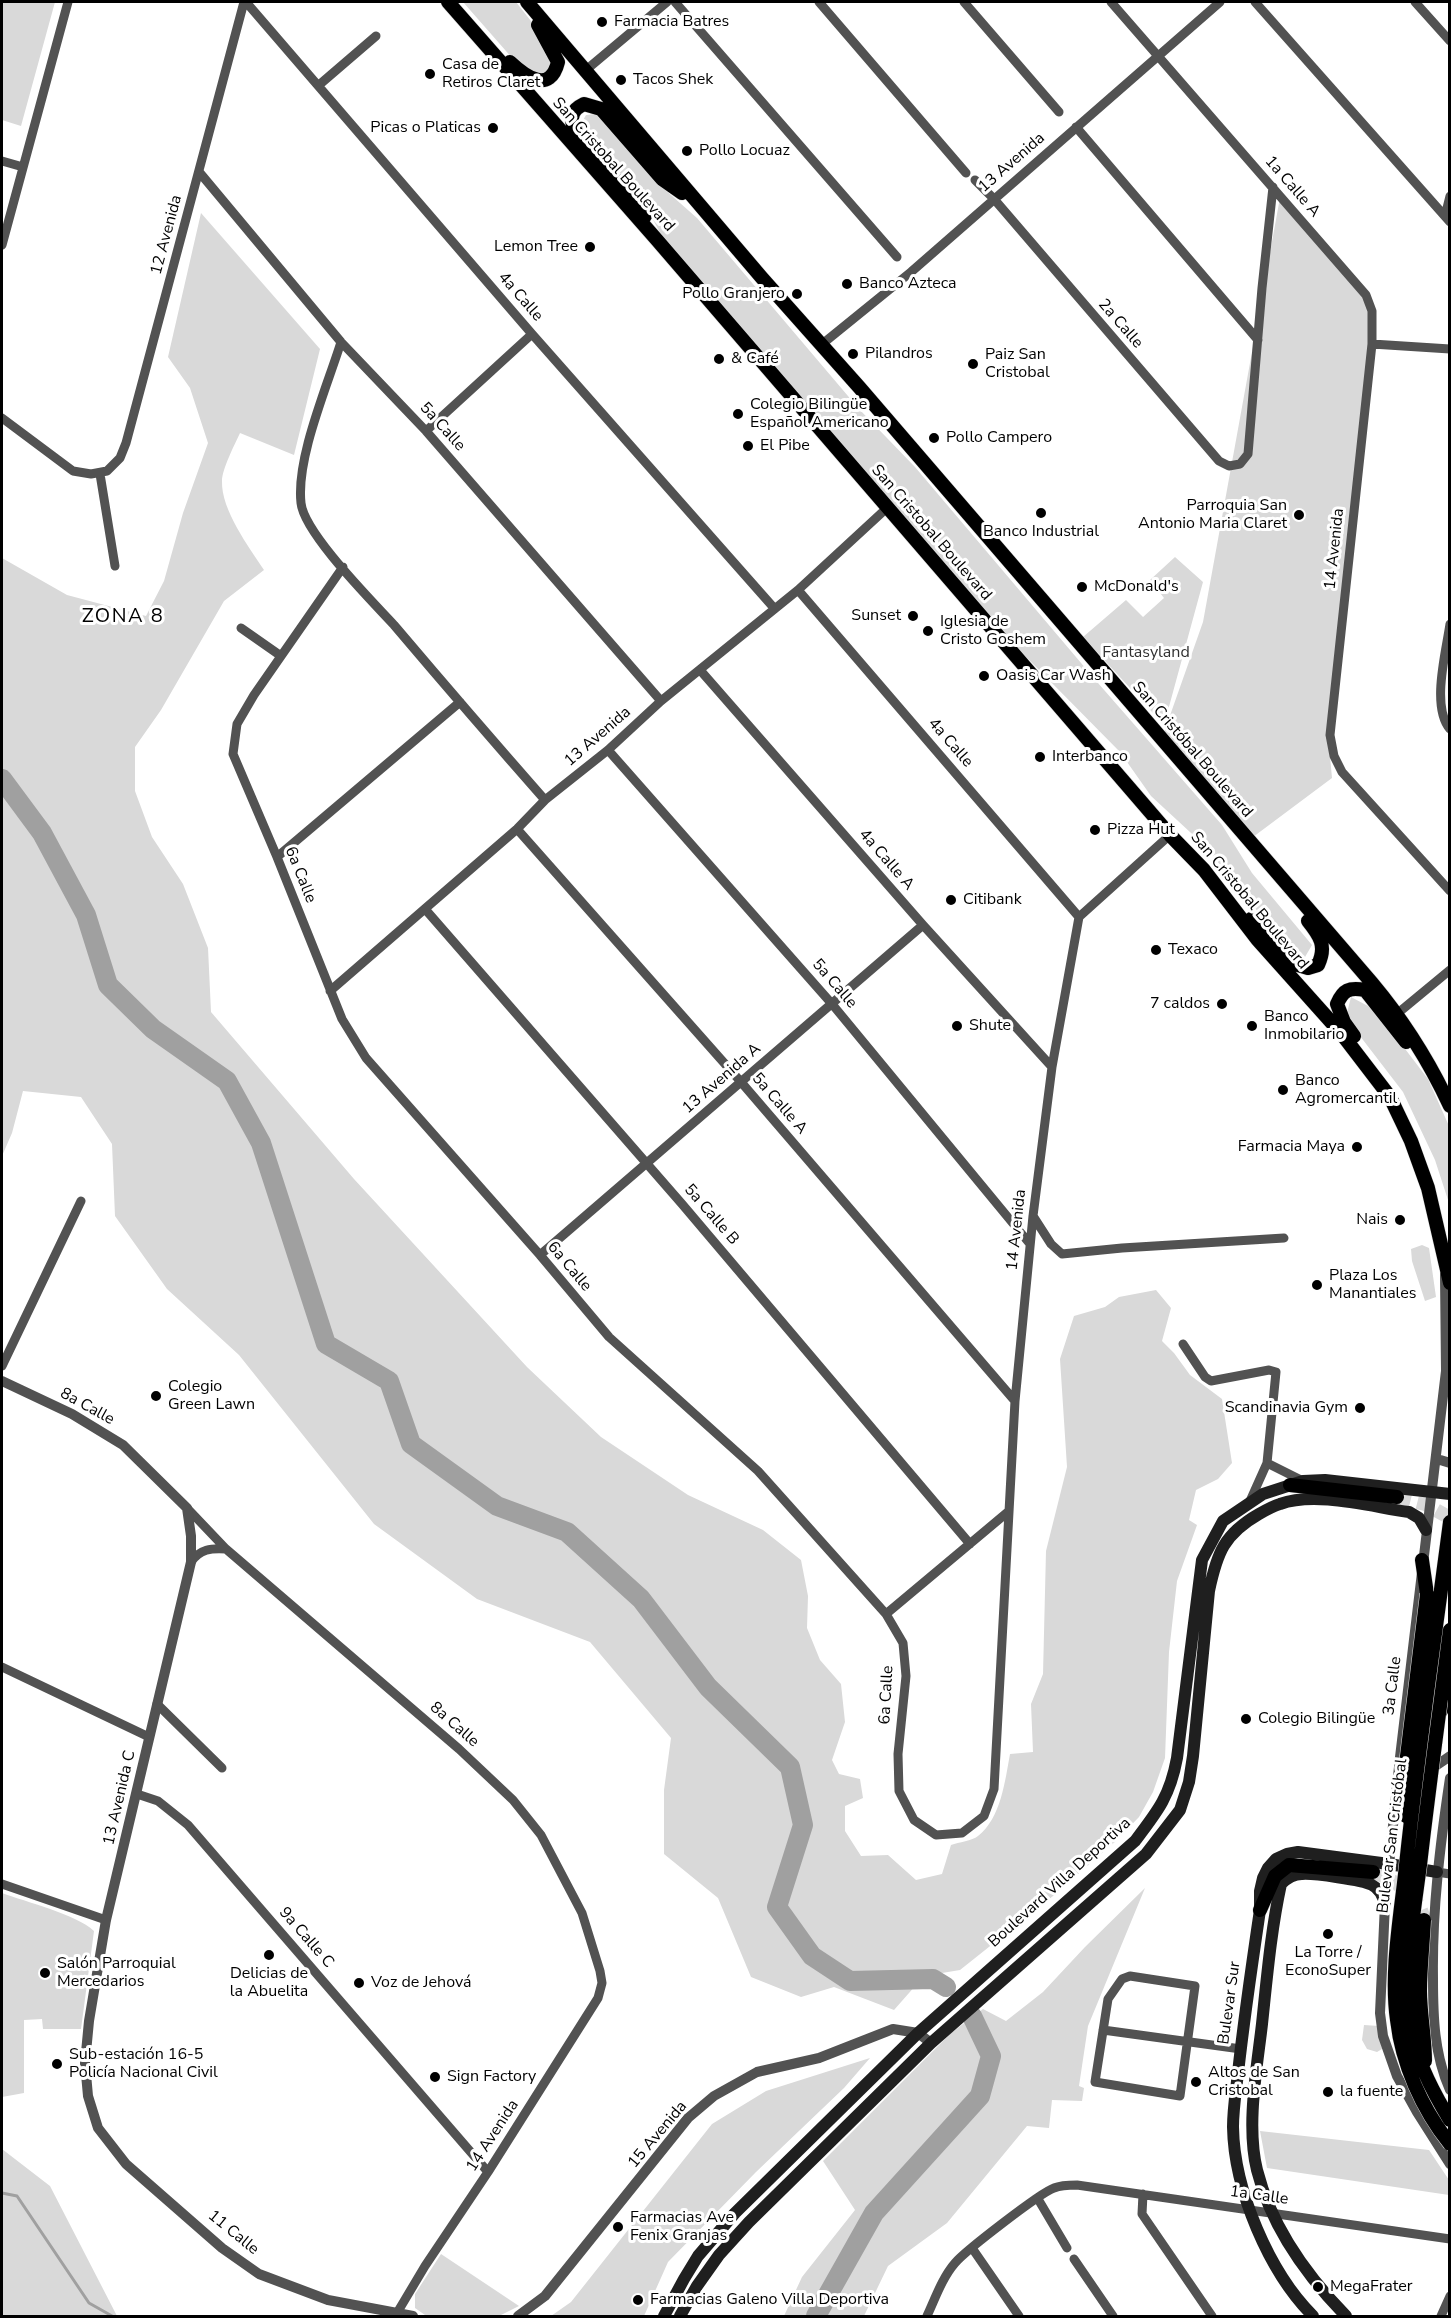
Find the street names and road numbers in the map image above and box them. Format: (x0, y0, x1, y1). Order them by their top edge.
street label: San Cristobal Boulevard (548, 94, 678, 236)
street label: 13 Avenida (975, 129, 1049, 197)
street label: 1a Calle A (1260, 152, 1324, 222)
street label: 12 Avenida (147, 193, 187, 277)
street label: 4a Calle (493, 268, 547, 326)
street label: 2a Calle (1093, 295, 1147, 353)
street label: 5a Calle (415, 399, 469, 455)
street label: San Cristobal Boulevard (867, 461, 995, 605)
street label: 14 Avenida (1321, 507, 1349, 591)
street label: San Cristóbal Boulevard (1128, 678, 1256, 822)
street label: 13 Avenida (561, 703, 635, 771)
street label: 4a Calle (923, 714, 977, 772)
street label: 4a Calle A (854, 825, 918, 895)
street label: San Cristobal Boulevard (1186, 828, 1312, 974)
street label: 6a Calle (280, 844, 320, 906)
street label: 5a Calle (807, 955, 861, 1013)
street label: 13 Avenida A (679, 1040, 765, 1118)
street label: 5a Calle A (747, 1069, 811, 1139)
street label: 5a Calle B (679, 1181, 743, 1249)
street label: 14 Avenida (1003, 1188, 1031, 1272)
street label: 6a Calle (543, 1238, 595, 1296)
street label: 8a Calle (57, 1384, 117, 1430)
street label: 3a Calle (1380, 1656, 1406, 1716)
street label: 6a Calle (876, 1665, 898, 1725)
street label: 8a Calle (425, 1698, 483, 1752)
street label: 13 Avenida C (100, 1749, 140, 1847)
street label: Bulevar San Cristóbal (1374, 1758, 1412, 1914)
street label: Boulevard Villa Deportiva (985, 1814, 1135, 1952)
street label: 9a Calle C (274, 1904, 338, 1972)
street label: Bulevar Sur (1215, 1960, 1245, 2046)
street label: 14 Avenida (463, 2096, 523, 2176)
street label: 15 Avenida (624, 2097, 692, 2173)
street label: 1a Calle (1228, 2182, 1290, 2210)
street label: 11 Calle (204, 2207, 262, 2259)

